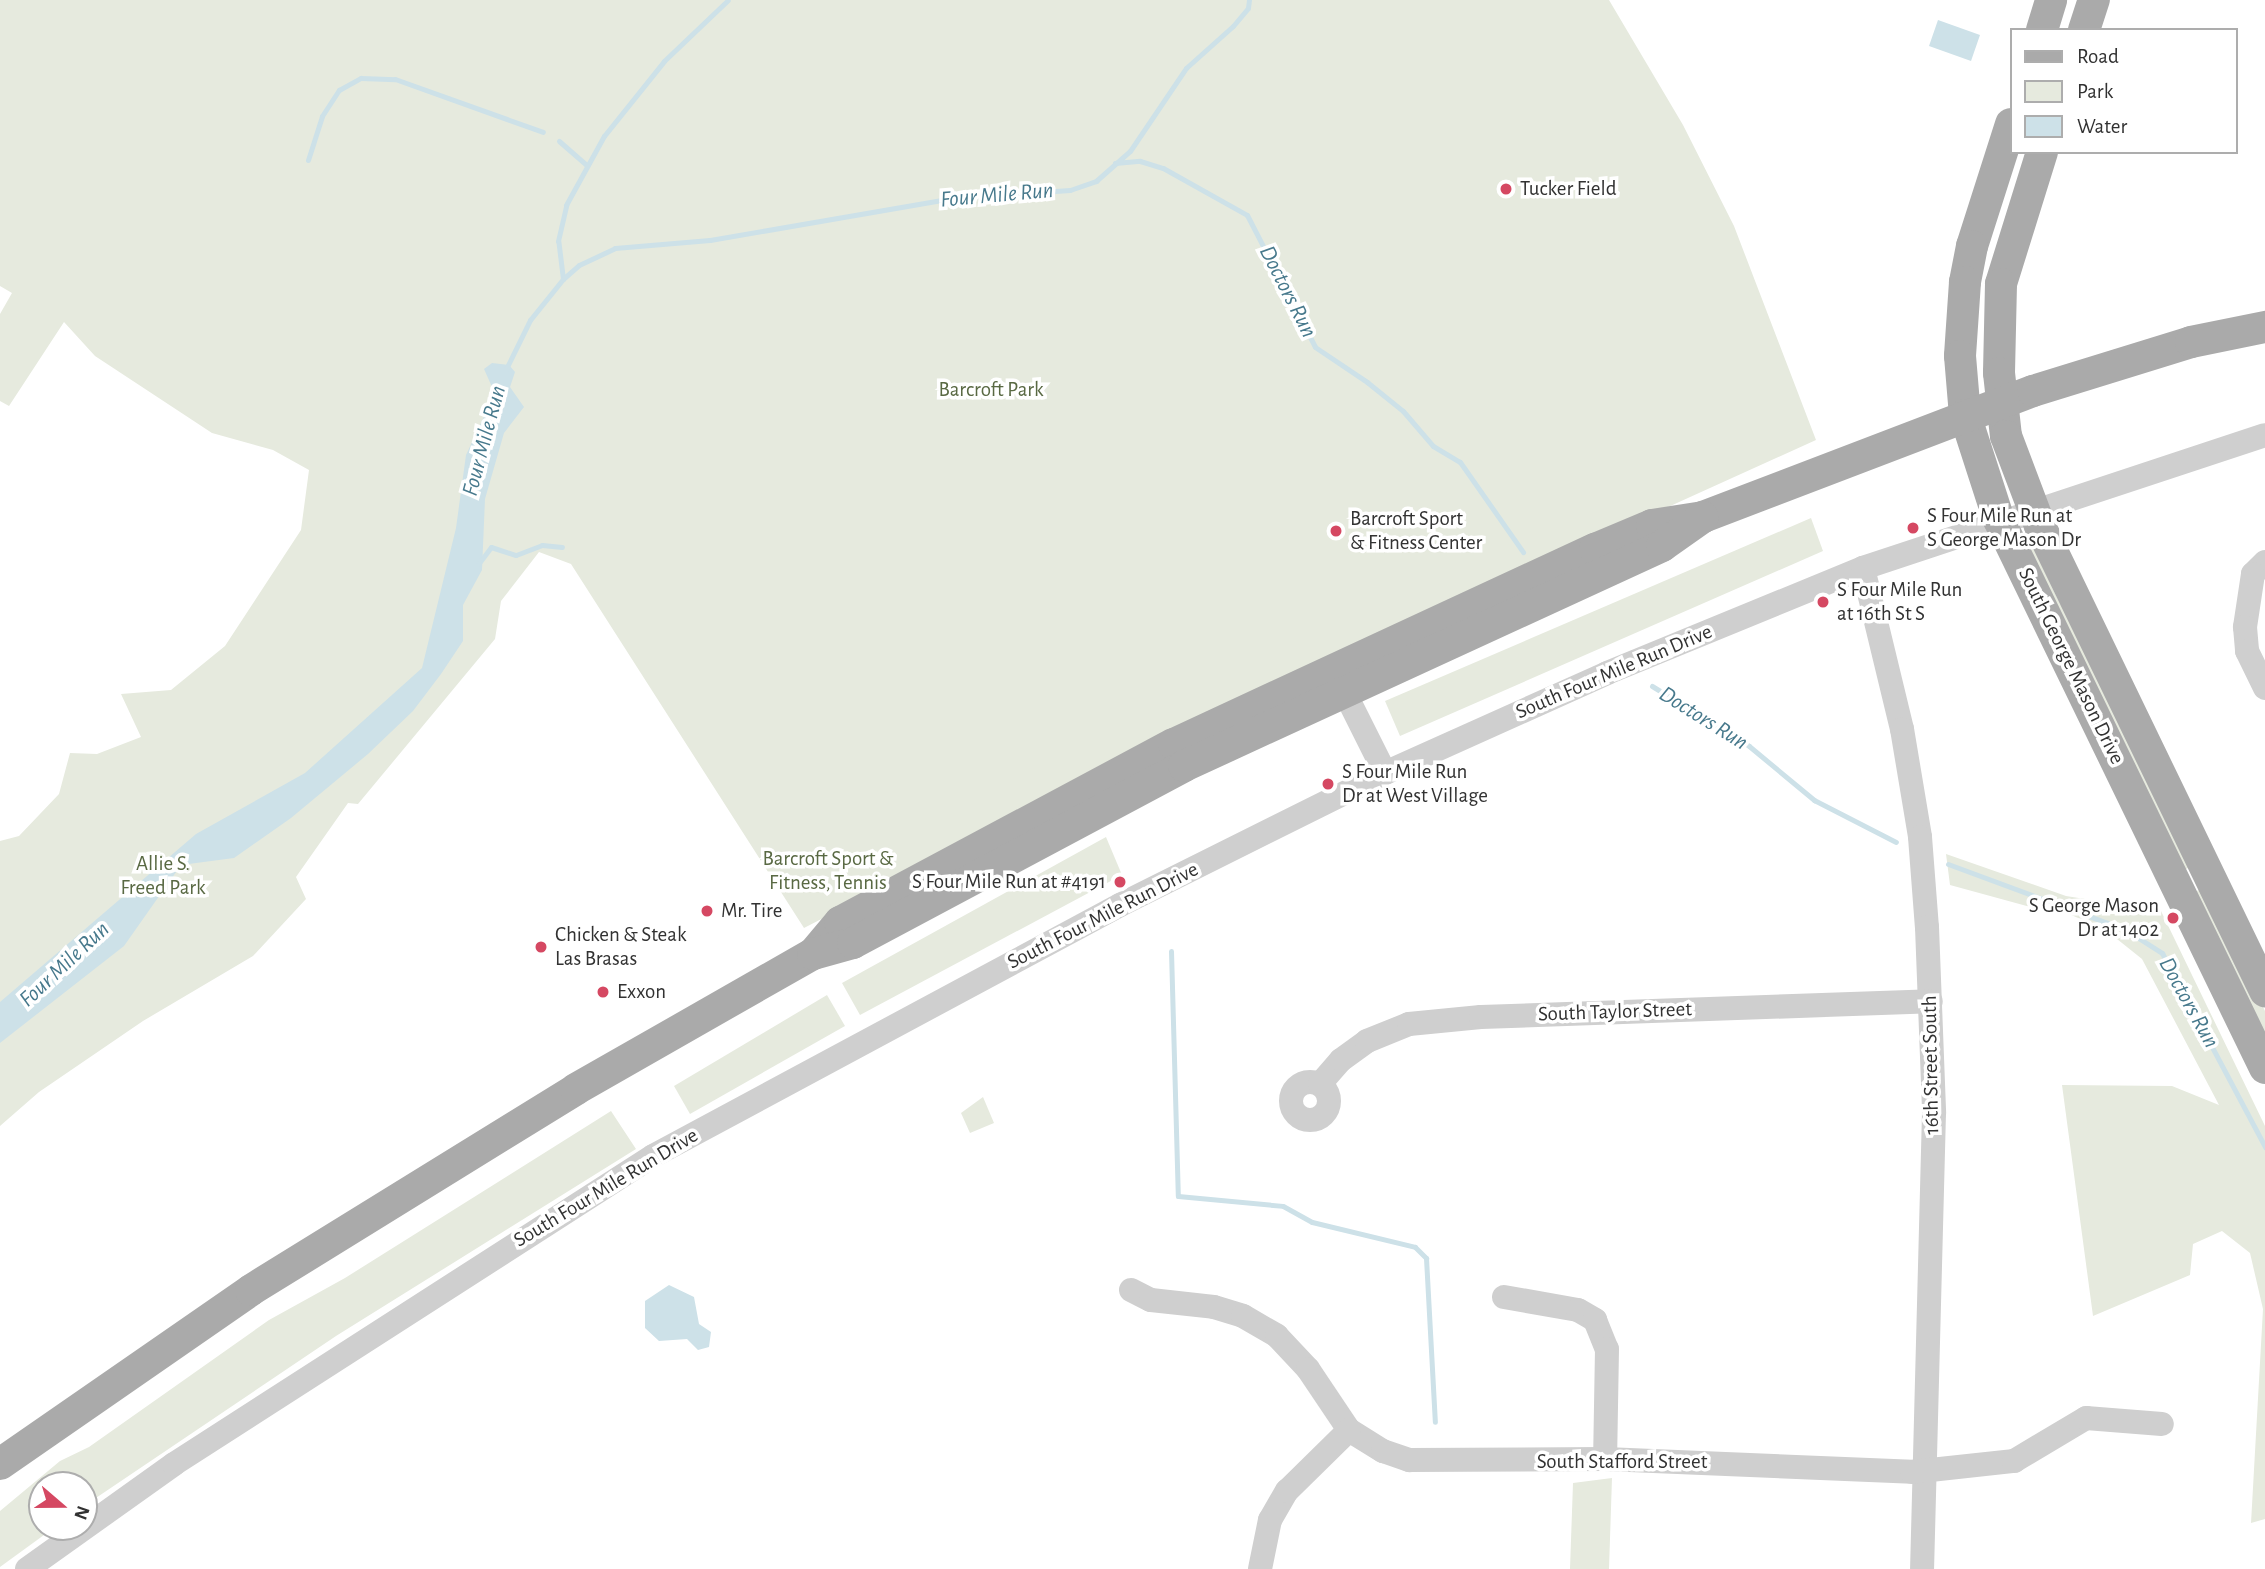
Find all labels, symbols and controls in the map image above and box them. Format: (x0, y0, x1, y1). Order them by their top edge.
legend (2010, 28, 2237, 154)
text: Road (2077, 46, 2119, 67)
text: Park (2077, 81, 2113, 102)
text: Water (2077, 116, 2127, 137)
place label: Tucker Field (1520, 176, 1617, 202)
water label: Four Mile Run (939, 177, 1055, 215)
marker: Tucker Field (1498, 181, 1514, 197)
water label: Doctors Run (1252, 241, 1322, 343)
park label: Barcroft Park (938, 377, 1044, 403)
water label: Four Mile Run (457, 383, 513, 499)
place label: S Four Mile Run at S George Mason Dr (1927, 503, 2081, 553)
place label: Barcroft Sport & Fitness Center (1350, 506, 1482, 556)
marker: S Four Mile Run at S George Mason Dr (1905, 520, 1921, 536)
marker: Barcroft Sport & Fitness Center (1328, 523, 1344, 539)
street label: South George Mason Drive (2012, 564, 2130, 768)
place label: S Four Mile Run at 16th St S (1837, 577, 1962, 627)
marker: S Four Mile Run at 16th St S (1815, 594, 1831, 610)
street label: South Four Mile Run Drive (1512, 619, 1716, 725)
water label: Doctors Run (1653, 681, 1753, 757)
place label: S Four Mile Run Dr at West Village (1342, 759, 1488, 809)
marker: S Four Mile Run Dr at West Village (1320, 776, 1336, 792)
park label: Barcroft Sport & Fitness, Tennis (763, 846, 893, 896)
park label: Allie S. Freed Park (120, 851, 206, 901)
street label: South Four Mile Run Drive (1003, 857, 1203, 975)
place label: S Four Mile Run at #4191 (912, 869, 1106, 895)
marker: S Four Mile Run at #4191 (1112, 874, 1128, 890)
place label: S George Mason Dr at 1402 (2029, 893, 2159, 943)
place label: Mr. Tire (721, 898, 782, 924)
marker: Mr. Tire (699, 903, 715, 919)
marker: S George Mason Dr at 1402 (2165, 910, 2181, 926)
water label: Four Mile Run (14, 916, 116, 1014)
place label: Chicken & Steak Las Brasas (555, 922, 687, 972)
marker: Chicken & Steak Las Brasas (533, 939, 549, 955)
water label: Doctors Run (2152, 953, 2224, 1053)
place label: Exxon (617, 979, 666, 1005)
marker: Exxon (595, 984, 611, 1000)
street label: 16th Street South (1917, 995, 1945, 1135)
street label: South Taylor Street (1538, 997, 1692, 1027)
street label: South Four Mile Run Drive (509, 1123, 703, 1253)
street label: South Stafford Street (1537, 1449, 1707, 1475)
north arrow (28, 1471, 98, 1541)
text: N (70, 1503, 93, 1522)

